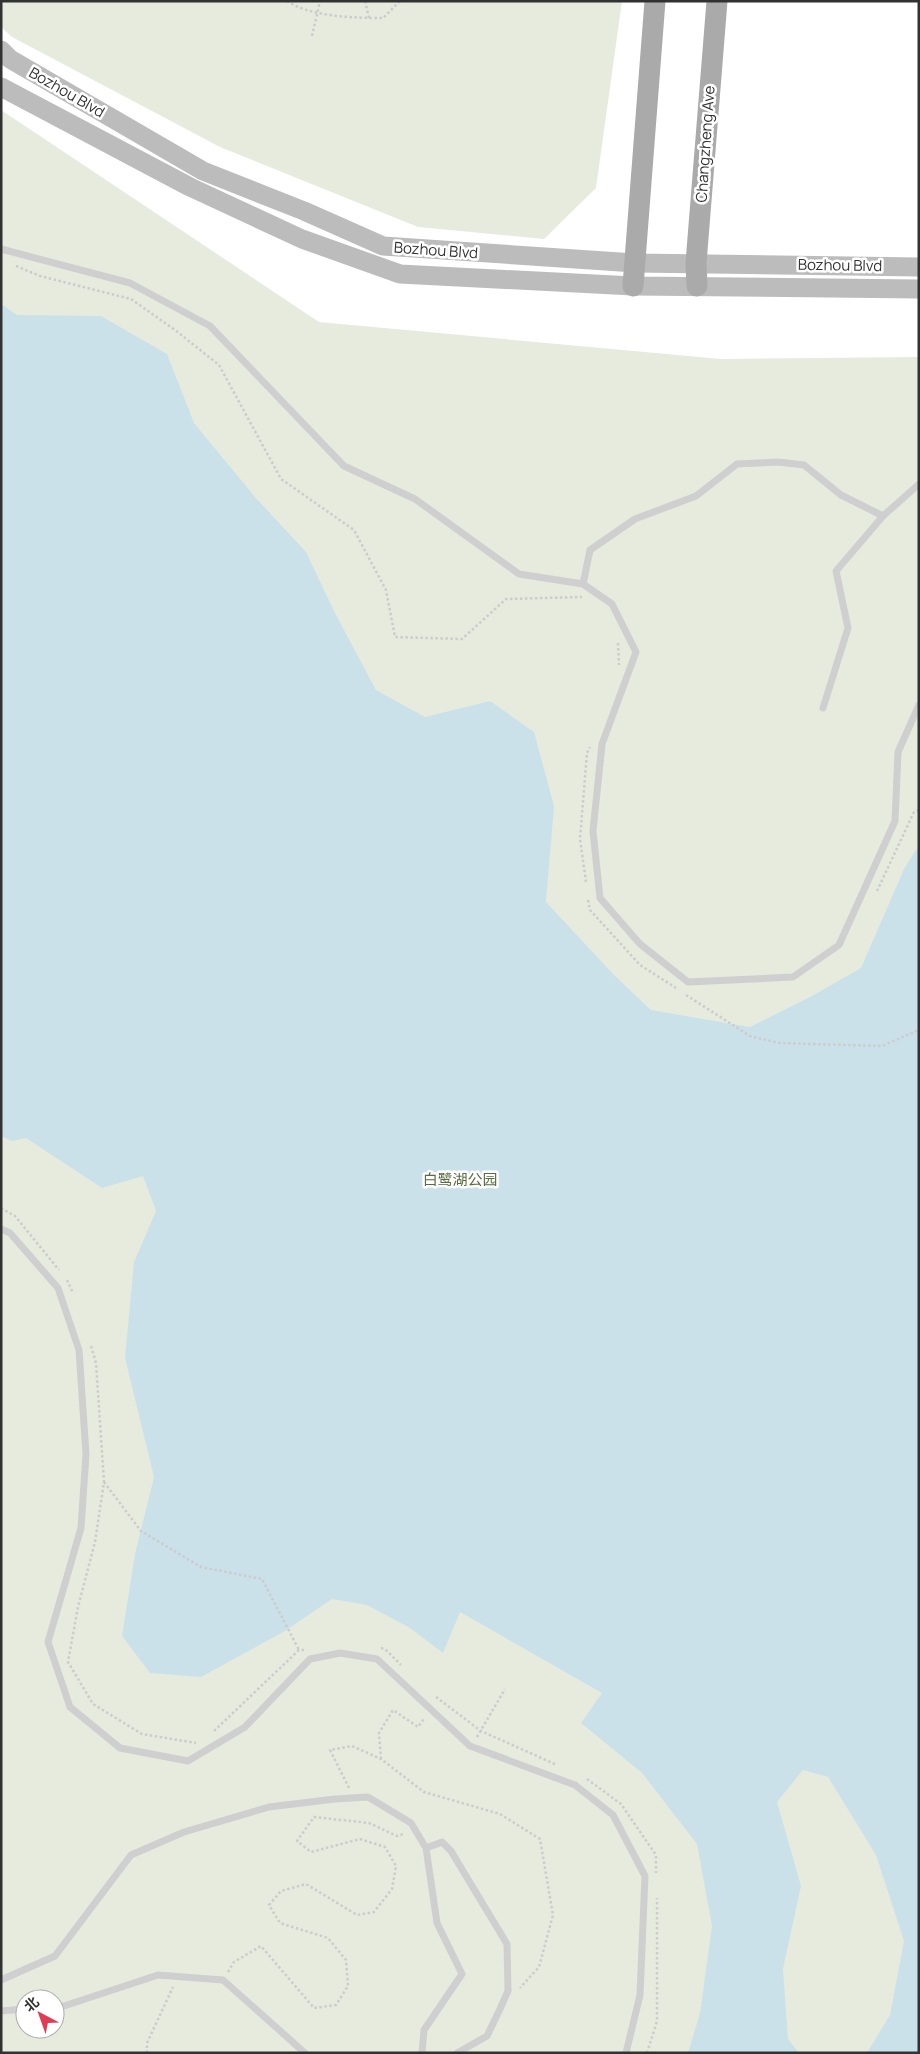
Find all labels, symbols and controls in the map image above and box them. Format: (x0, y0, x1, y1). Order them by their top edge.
street label: Bozhou Blvd (25, 62, 109, 122)
street label: Changzheng Ave (690, 85, 720, 203)
street label: Bozhou Blvd (393, 237, 479, 263)
street label: Bozhou Blvd (798, 254, 882, 276)
park label: 白鹭湖公园 (422, 1169, 498, 1190)
north arrow (15, 1989, 65, 2039)
text: 北 (20, 1992, 43, 2016)

